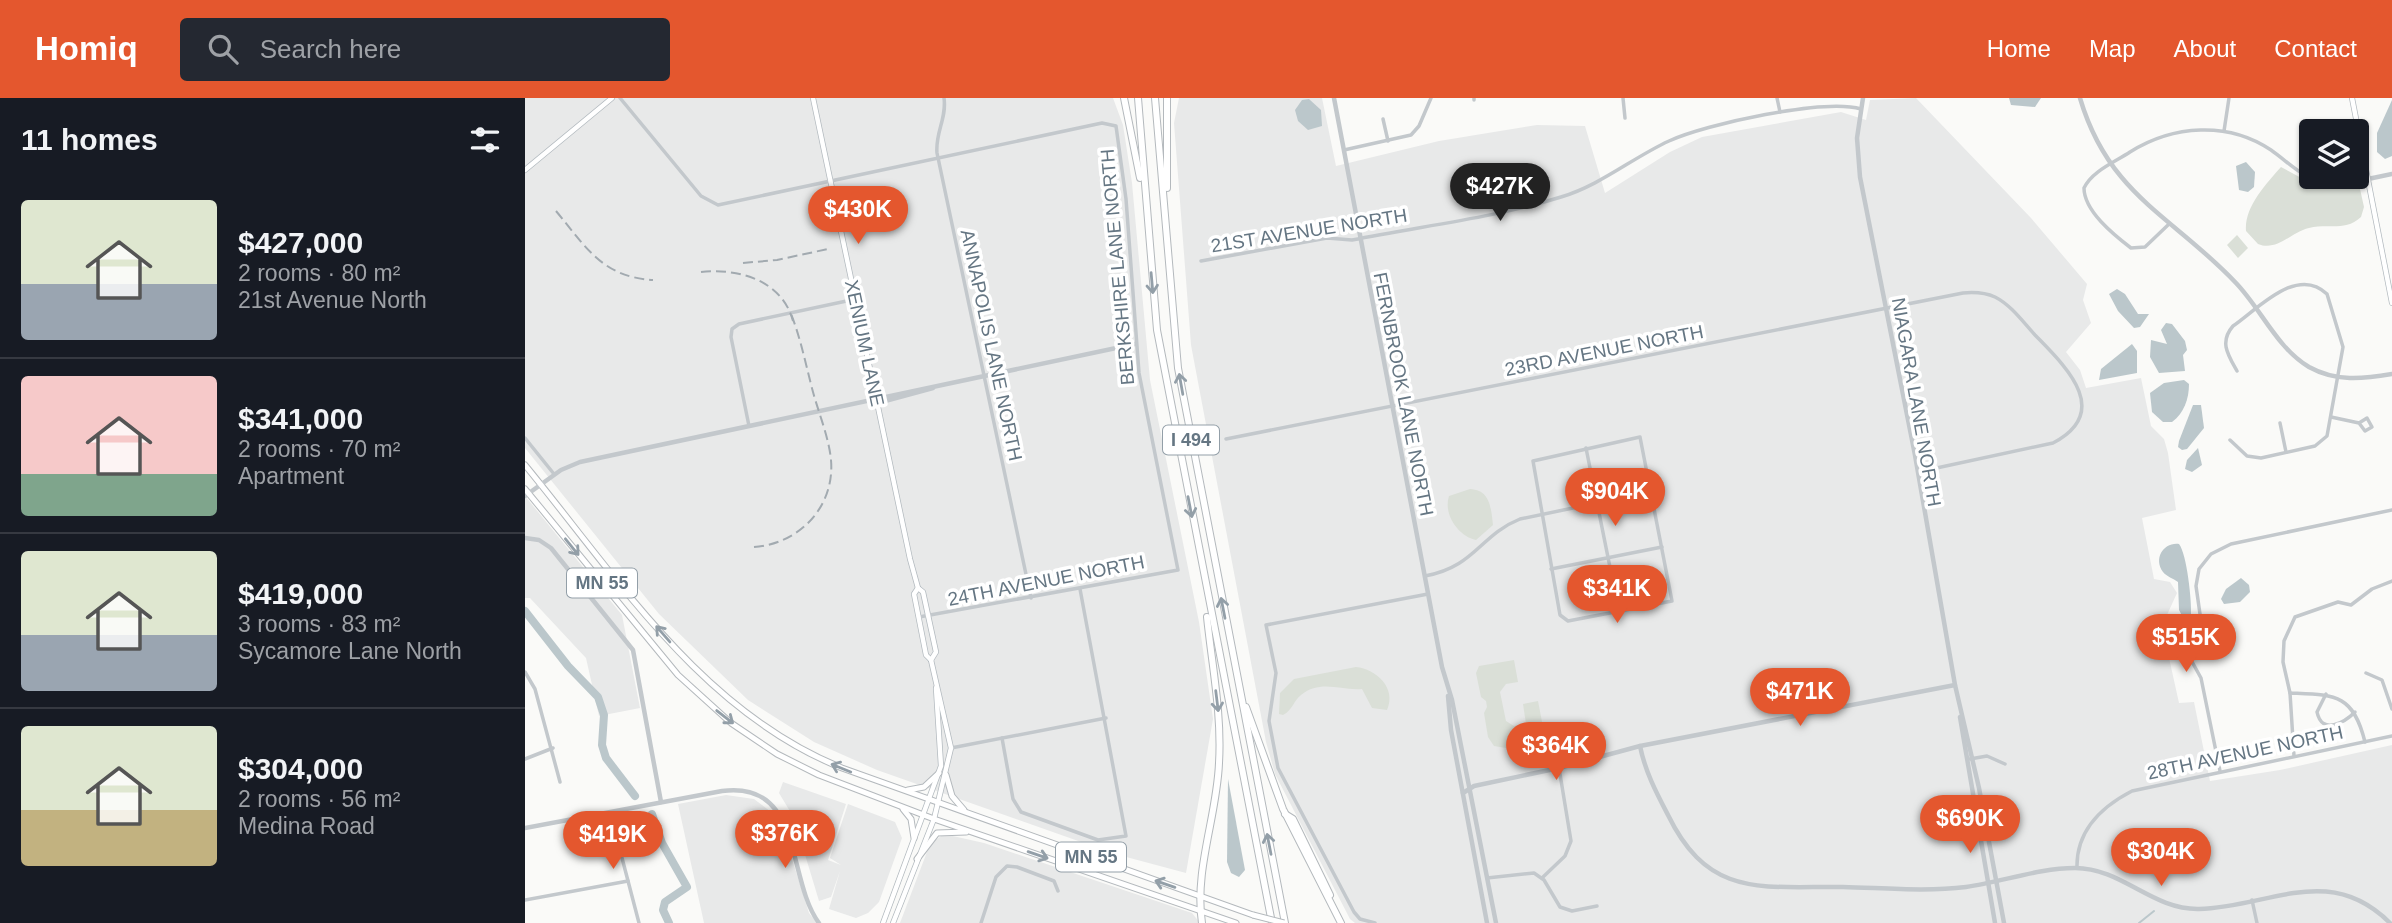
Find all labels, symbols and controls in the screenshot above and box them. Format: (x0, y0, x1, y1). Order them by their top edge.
search box (180, 18, 670, 81)
text: Homiq (35, 30, 138, 67)
icon: search (204, 30, 242, 68)
text: Search here (260, 34, 401, 64)
text: Home (1987, 35, 2051, 62)
text: Map (2089, 35, 2136, 62)
text: About (2174, 35, 2236, 62)
text: Contact (2274, 35, 2357, 62)
map controls (2299, 119, 2369, 189)
button: layers (2299, 119, 2369, 189)
icon: filters (466, 121, 504, 159)
text: 11 homes (21, 123, 158, 156)
street label: BERKSHIRE LANE NORTH (1097, 148, 1138, 386)
pin: $427K (1451, 164, 1549, 223)
text: $427K (1466, 173, 1534, 199)
pin: $430K (809, 186, 907, 246)
text: $430K (824, 196, 892, 222)
street label: 21ST AVENUE NORTH (1209, 205, 1409, 256)
text: $427,000 (238, 226, 363, 259)
street label: ANNAPOLIS LANE NORTH (957, 227, 1026, 463)
icon: home (77, 228, 161, 312)
text: 2 rooms · 80 m² (238, 260, 400, 286)
street label: FERNBROOK LANE NORTH (1370, 270, 1437, 518)
one-way arrow (1146, 271, 1159, 294)
street label: XENIUM LANE (841, 278, 888, 408)
text: 21st Avenue North (238, 287, 427, 313)
street label: NIAGARA LANE NORTH (1888, 296, 1945, 508)
street label: 23RD AVENUE NORTH (1503, 321, 1705, 380)
one-way arrow (1174, 373, 1187, 396)
text: $341,000 (238, 402, 363, 435)
icon: home (77, 404, 161, 488)
road number: I 494 (1163, 426, 1219, 454)
text: 2 rooms · 70 m² (238, 436, 400, 462)
text: Apartment (238, 463, 344, 489)
pin: $904K (1566, 468, 1664, 528)
text: $904K (1581, 478, 1649, 504)
one-way arrow (1183, 495, 1197, 518)
one-way arrow (564, 538, 580, 556)
street label: 24TH AVENUE NORTH (946, 551, 1146, 610)
pin: $341K (1568, 566, 1666, 625)
road number: MN 55 (567, 569, 637, 598)
text: $341K (1583, 575, 1651, 601)
text: $419,000 (238, 577, 363, 610)
icon: home (77, 579, 161, 663)
one-way arrow (1215, 597, 1229, 620)
text: 3 rooms · 83 m² (238, 611, 400, 637)
pin: $515K (2137, 614, 2235, 674)
text: $515K (2152, 624, 2220, 650)
one-way arrow (655, 626, 671, 644)
text: Sycamore Lane North (238, 638, 462, 664)
pin: $471K (1751, 668, 1849, 728)
text: $471K (1766, 678, 1834, 704)
one-way arrow (1211, 689, 1224, 712)
one-way arrow (715, 710, 733, 725)
street label: 28TH AVENUE NORTH (2145, 721, 2345, 784)
pin: $364K (1507, 722, 1605, 782)
text: $364K (1522, 732, 1590, 758)
text: $304,000 (238, 752, 363, 785)
icon: home (77, 754, 161, 838)
one-way arrow (830, 760, 852, 773)
text: 2 rooms · 56 m² (238, 786, 400, 812)
pin: $690K (1921, 796, 2019, 855)
text: $690K (1936, 805, 2004, 831)
pin: $376K (736, 810, 834, 870)
pin: $419K (564, 812, 662, 871)
text: Medina Road (238, 813, 375, 839)
text: $376K (751, 820, 819, 846)
text: $419K (579, 821, 647, 847)
pin: $304K (2112, 828, 2210, 888)
one-way arrow (1262, 833, 1276, 856)
text: $304K (2127, 838, 2195, 864)
road number: MN 55 (1056, 842, 1126, 872)
one-way arrow (1027, 850, 1049, 862)
one-way arrow (1155, 876, 1177, 889)

